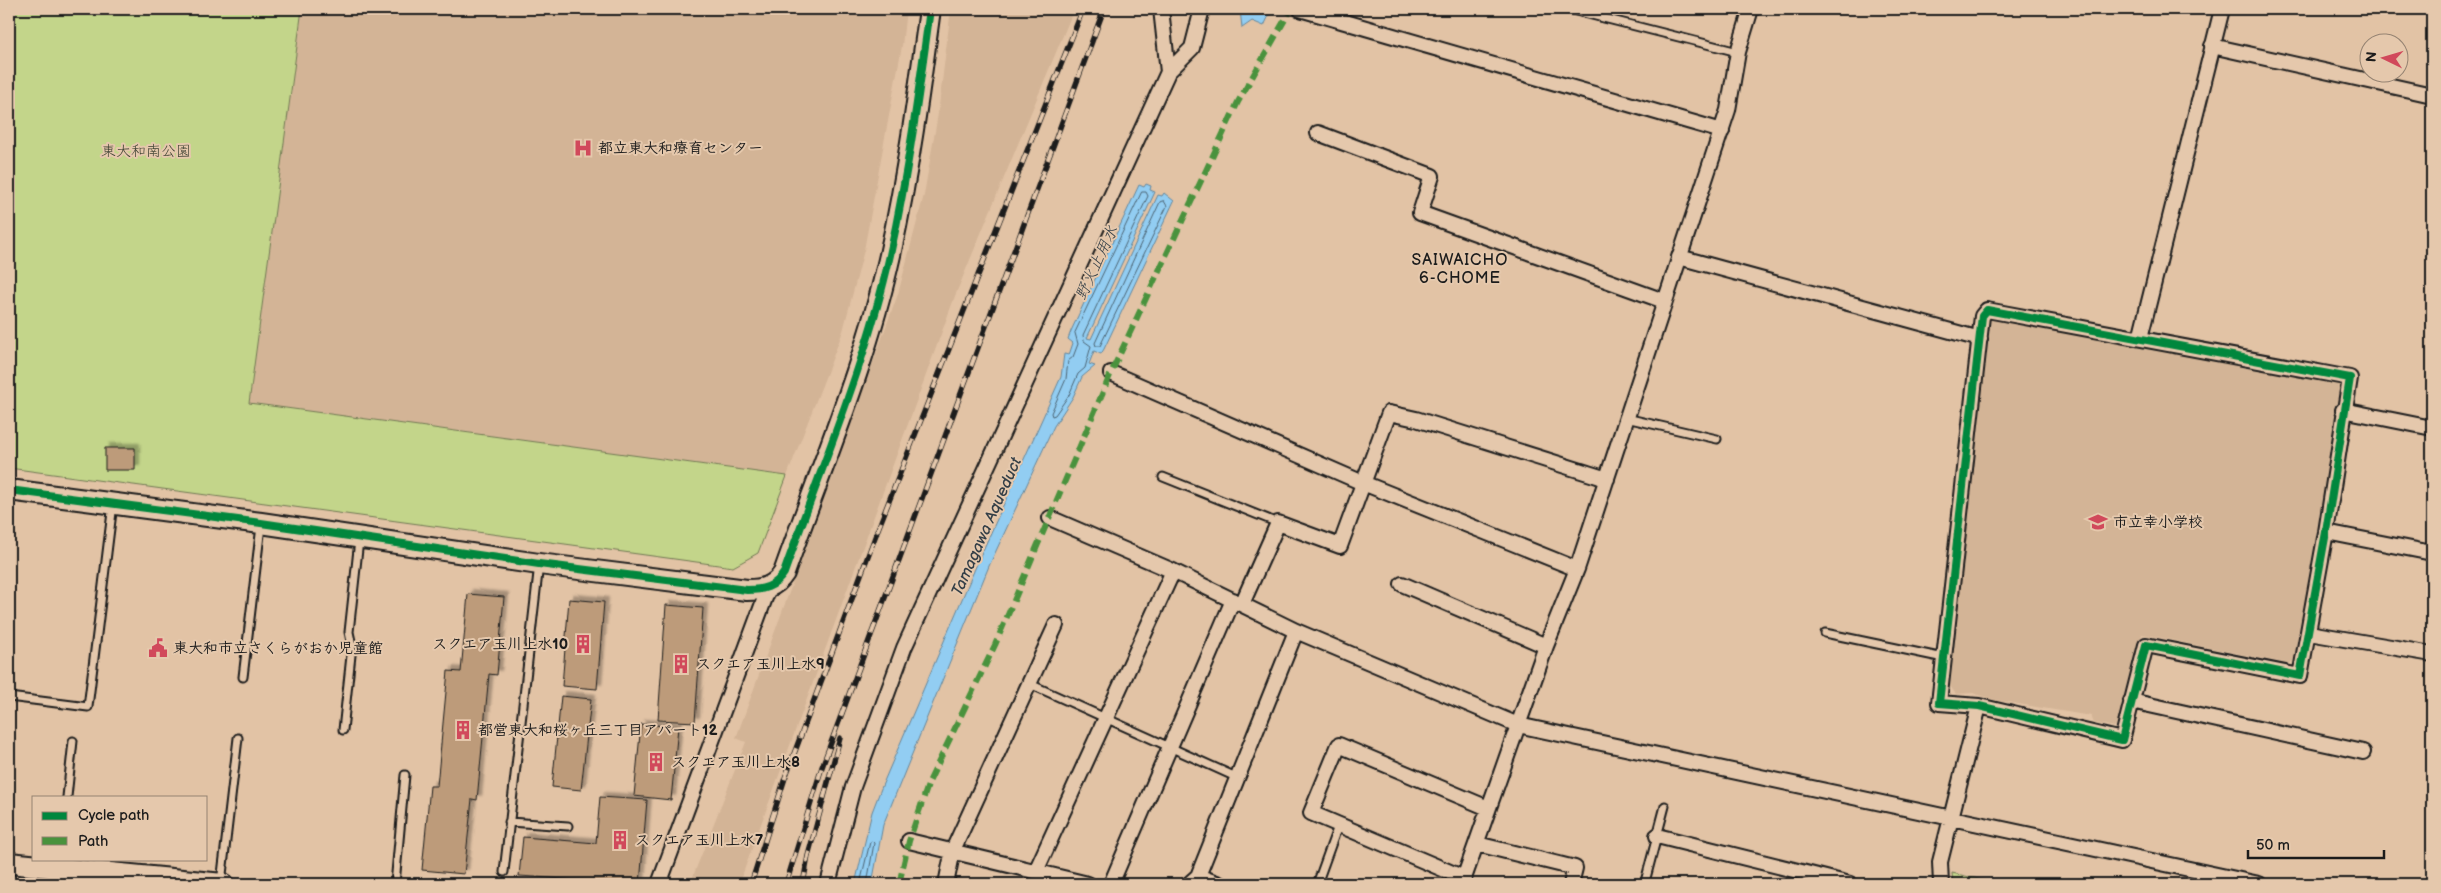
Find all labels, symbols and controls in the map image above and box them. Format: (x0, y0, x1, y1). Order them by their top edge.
north arrow (2358, 32, 2408, 82)
text: N (2363, 51, 2380, 63)
hospital icon: 都立東大和療育センター (572, 137, 594, 159)
place label: 都立東大和療育センター (598, 139, 763, 158)
park label: 東大和南公園 (101, 142, 191, 161)
water label: 野火止用水 (1071, 223, 1123, 303)
district label: SAIWAICHO 6-CHOME (1412, 251, 1508, 288)
water label: Tamagawa Aqueduct (948, 454, 1027, 599)
school or university icon: 市立幸小学校 (2087, 511, 2109, 533)
place label: 市立幸小学校 (2113, 513, 2203, 532)
building icon: スクエア玉川上水10 (572, 633, 594, 655)
place label: スクエア玉川上水10 (432, 635, 568, 654)
public building icon: 東大和市立さくらがおか児童館 (147, 637, 169, 659)
place label: 東大和市立さくらがおか児童館 (173, 639, 383, 658)
building icon: スクエア玉川上水9 (670, 653, 692, 675)
place label: スクエア玉川上水9 (696, 655, 825, 674)
building icon: 都営東大和桜ヶ丘三丁目アパート12 (452, 719, 474, 741)
place label: 都営東大和桜ヶ丘三丁目アパート12 (478, 721, 717, 740)
building icon: スクエア玉川上水8 (645, 751, 667, 773)
place label: スクエア玉川上水8 (671, 753, 800, 772)
legend (32, 796, 208, 860)
text: Cycle path (78, 806, 149, 825)
scale bar (2248, 828, 2385, 860)
building icon: スクエア玉川上水7 (609, 829, 631, 851)
place label: スクエア玉川上水7 (635, 831, 763, 850)
text: Path (78, 832, 108, 851)
text: 50 m (2256, 836, 2290, 855)

